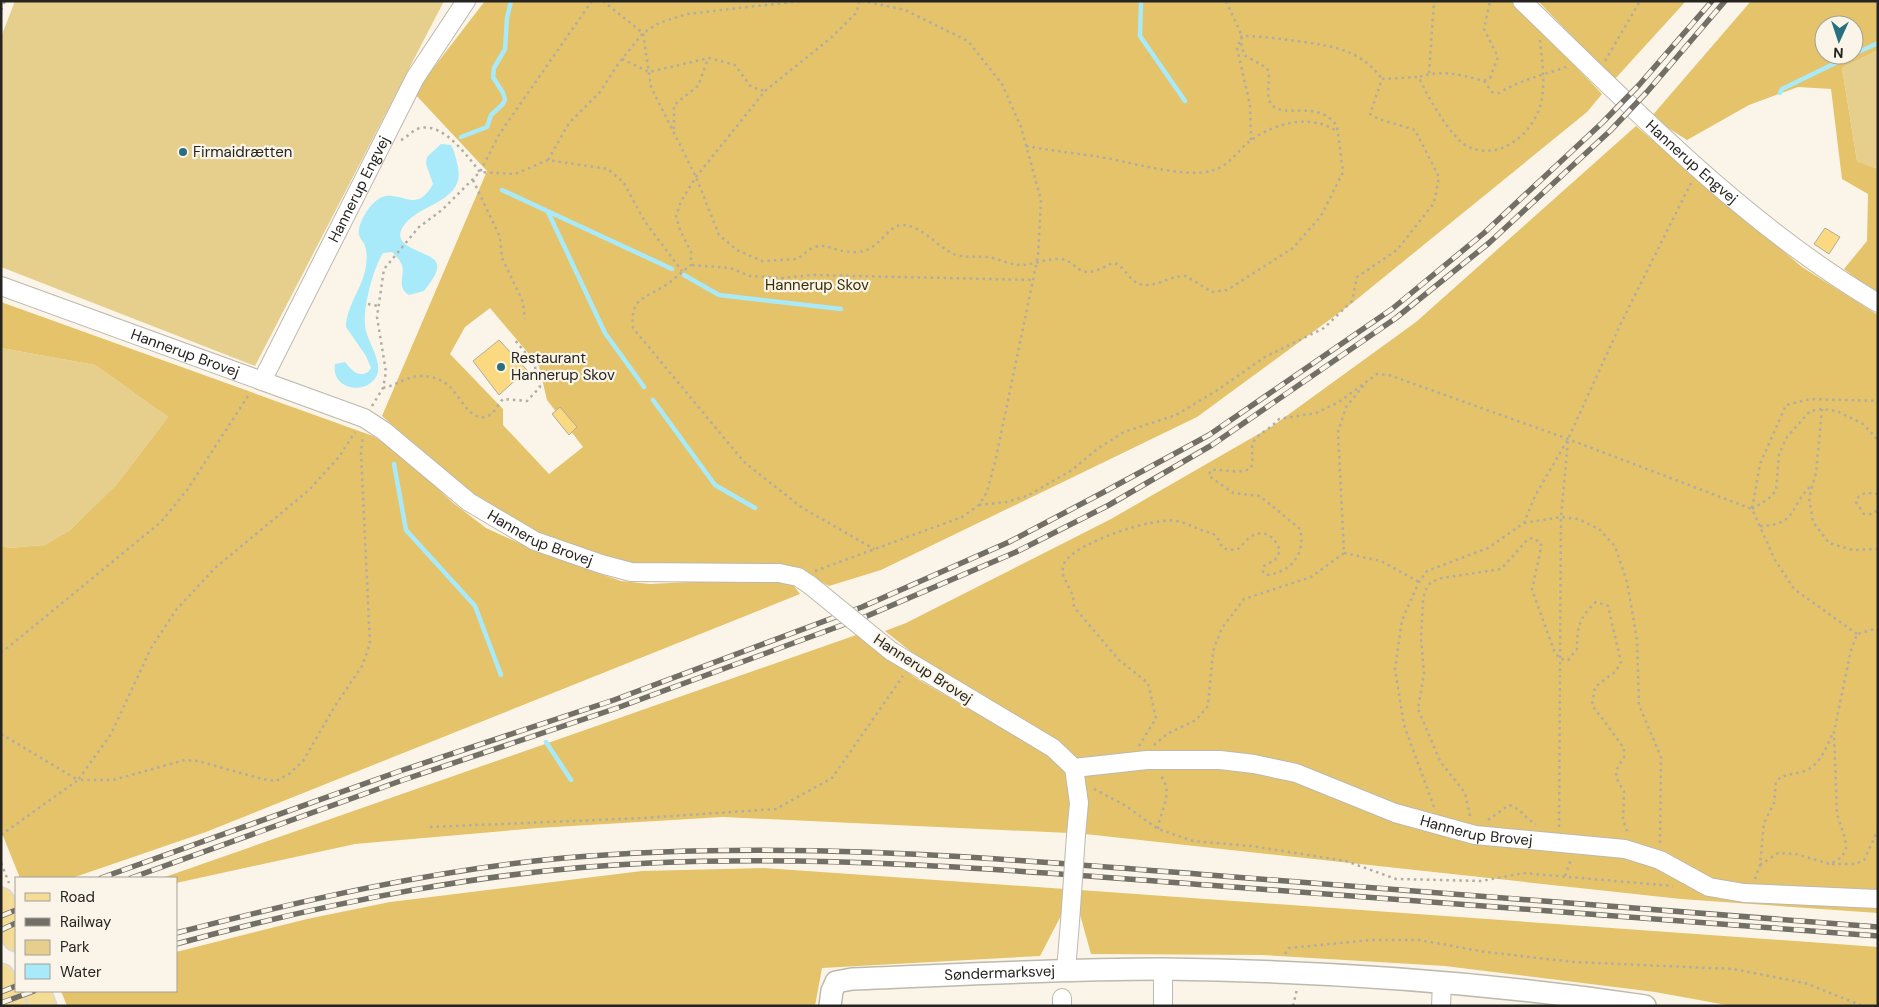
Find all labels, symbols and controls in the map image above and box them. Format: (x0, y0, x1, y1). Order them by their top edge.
north arrow (1814, 15, 1864, 65)
text: N (1833, 44, 1844, 62)
street label: Hannerup Engvej (1641, 116, 1742, 208)
street label: Hannerup Engvej (324, 132, 394, 246)
place label: Firmaidrætten (193, 142, 292, 162)
marker: Firmaidrætten (177, 146, 189, 158)
park label: Hannerup Skov (765, 275, 869, 295)
street label: Hannerup Brovej (128, 324, 242, 382)
place label: Restaurant Hannerup Skov (511, 348, 615, 385)
marker: Restaurant Hannerup Skov (495, 361, 507, 373)
street label: Hannerup Brovej (484, 505, 596, 570)
street label: Hannerup Brovej (870, 630, 976, 708)
street label: Hannerup Brovej (1418, 810, 1533, 850)
legend (15, 877, 178, 992)
text: Road (60, 887, 95, 907)
text: Railway (60, 912, 112, 932)
text: Park (60, 937, 90, 957)
street label: Søndermarksvej (944, 961, 1055, 985)
text: Water (60, 962, 102, 982)

